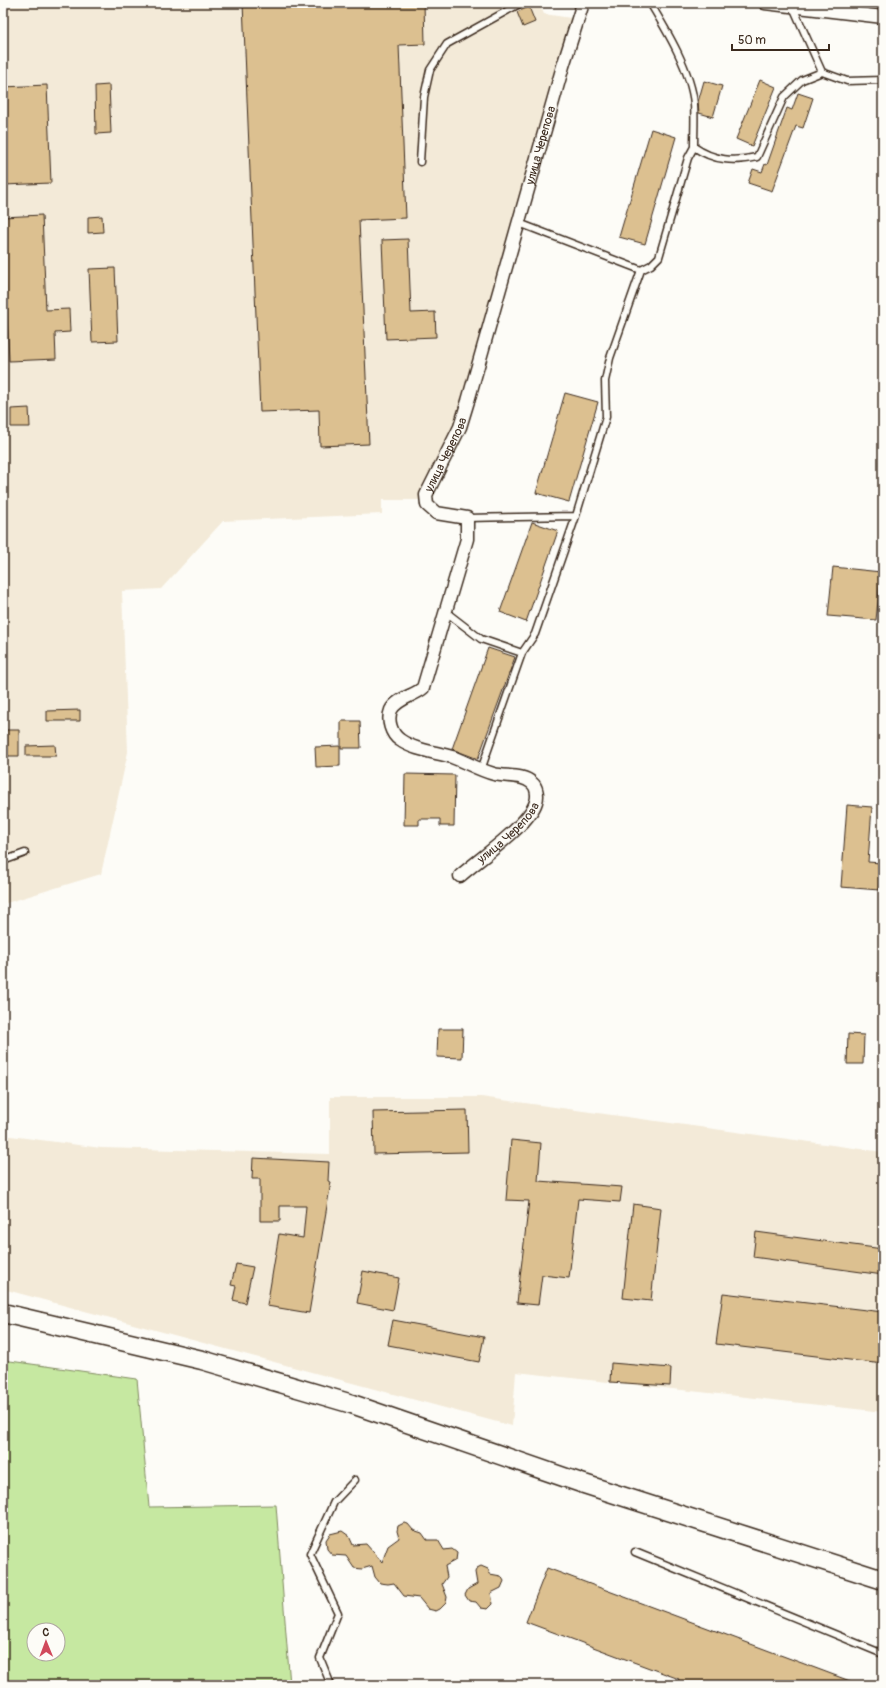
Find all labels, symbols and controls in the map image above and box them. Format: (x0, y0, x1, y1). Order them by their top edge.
scale bar (732, 26, 829, 52)
text: 50 m (738, 33, 766, 48)
street label: улица Черепова (522, 104, 559, 188)
street label: улица Черепова (421, 415, 470, 495)
street label: улица Черепова (473, 800, 543, 867)
north arrow (26, 1622, 66, 1662)
text: С (42, 1626, 50, 1639)

